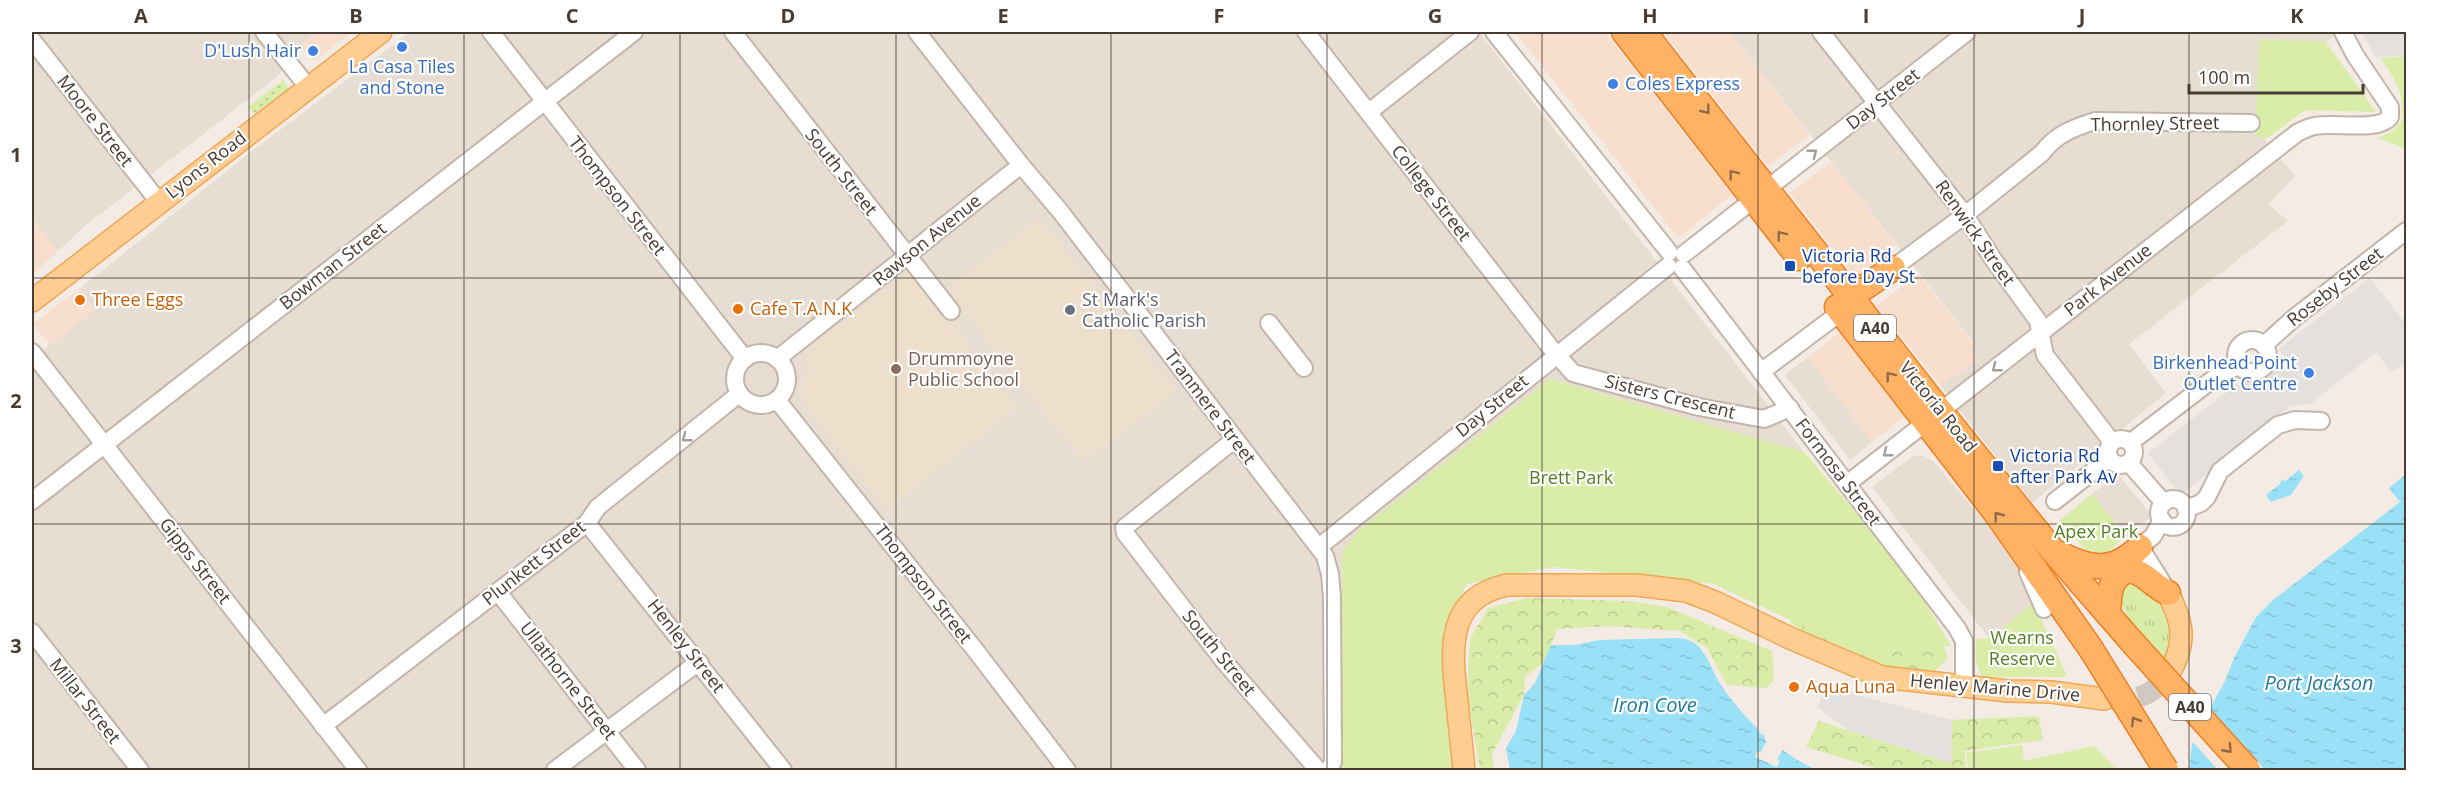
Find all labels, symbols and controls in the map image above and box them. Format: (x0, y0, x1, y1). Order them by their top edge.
text: A (134, 2, 148, 29)
text: B (349, 2, 363, 29)
text: C (566, 2, 579, 29)
text: D (781, 2, 795, 29)
text: E (997, 2, 1009, 29)
text: F (1214, 2, 1224, 29)
text: G (1428, 2, 1442, 29)
text: H (1642, 2, 1658, 29)
text: I (1863, 2, 1869, 29)
text: J (2077, 2, 2085, 29)
text: K (2290, 2, 2304, 29)
place label: D'Lush Hair (204, 38, 302, 62)
marker: La Casa Tiles and Stone (395, 40, 409, 54)
marker: D'Lush Hair (306, 44, 320, 58)
place label: La Casa Tiles and Stone (349, 54, 455, 99)
scale bar (2189, 57, 2363, 95)
street label: Day Street (1841, 62, 1924, 134)
text: 100 m (2198, 65, 2250, 89)
street label: Moore Street (52, 70, 139, 171)
place label: Coles Express (1625, 71, 1740, 95)
marker: Coles Express (1606, 77, 1620, 91)
one-way arrow (1699, 104, 1710, 115)
street label: Thornley Street (2090, 110, 2220, 136)
street label: South Street (800, 123, 883, 220)
street label: Lyons Road (160, 125, 251, 203)
street label: Thompson Street (564, 131, 672, 260)
street label: College Street (1387, 139, 1477, 246)
text: 1 (10, 141, 22, 168)
one-way arrow (1807, 150, 1818, 161)
one-way arrow (1730, 170, 1741, 181)
street label: Renwick Street (1930, 175, 2021, 290)
street label: Rawson Avenue (867, 188, 986, 290)
street label: Bowman Street (274, 216, 391, 314)
one-way arrow (1778, 231, 1789, 242)
street label: Park Avenue (2059, 237, 2156, 321)
street label: Roseby Street (2281, 241, 2387, 331)
place label: Victoria Rd before Day St (1802, 243, 1915, 288)
marker: Victoria Rd before Day St (1783, 259, 1797, 273)
place label: Three Eggs (92, 287, 183, 311)
place label: St Mark's Catholic Parish (1082, 287, 1206, 332)
marker: Three Eggs (73, 293, 87, 307)
place label: Cafe T.A.N.K (750, 296, 853, 320)
marker: Cafe T.A.N.K (731, 302, 745, 316)
marker: St Mark's Catholic Parish (1063, 303, 1077, 317)
road number: A40 (1854, 315, 1896, 341)
street label: Tranmere Street (1160, 344, 1262, 469)
place label: Drummoyne Public School (908, 346, 1019, 391)
place label: Birkenhead Point Outlet Centre (2152, 350, 2297, 395)
street label: Victoria Road (1895, 356, 1983, 457)
one-way arrow (1991, 361, 2002, 372)
marker: Drummoyne Public School (889, 362, 903, 376)
marker: Birkenhead Point Outlet Centre (2302, 366, 2316, 380)
street label: Sisters Crescent (1602, 368, 1738, 424)
street label: Day Street (1450, 369, 1533, 442)
one-way arrow (1887, 372, 1898, 383)
text: 2 (10, 387, 22, 414)
street label: Formosa Street (1791, 413, 1887, 530)
one-way arrow (682, 430, 693, 441)
place label: Victoria Rd after Park Av (2010, 443, 2117, 488)
one-way arrow (1882, 446, 1893, 457)
marker: Victoria Rd after Park Av (1991, 459, 2005, 473)
park label: Brett Park (1529, 465, 1614, 489)
street label: Gipps Street (155, 512, 237, 608)
one-way arrow (1995, 512, 2006, 523)
street label: Plunkett Street (477, 514, 590, 610)
street label: Thompson Street (870, 519, 978, 648)
park label: Apex Park (2054, 519, 2139, 543)
street label: Henley Street (643, 593, 731, 697)
street label: South Street (1178, 604, 1262, 700)
street label: Ullathorne Street (515, 616, 623, 744)
park label: Wearns Reserve (1989, 625, 2055, 670)
text: 3 (10, 632, 22, 659)
street label: Millar Street (45, 653, 127, 748)
street label: Henley Marine Drive (1909, 668, 2081, 706)
water label: Port Jackson (2264, 669, 2374, 696)
place label: Aqua Luna (1806, 674, 1896, 698)
marker: Aqua Luna (1787, 680, 1801, 694)
water label: Iron Cove (1613, 691, 1697, 718)
road number: A40 (2169, 694, 2211, 720)
one-way arrow (2131, 717, 2143, 727)
one-way arrow (2221, 742, 2232, 753)

